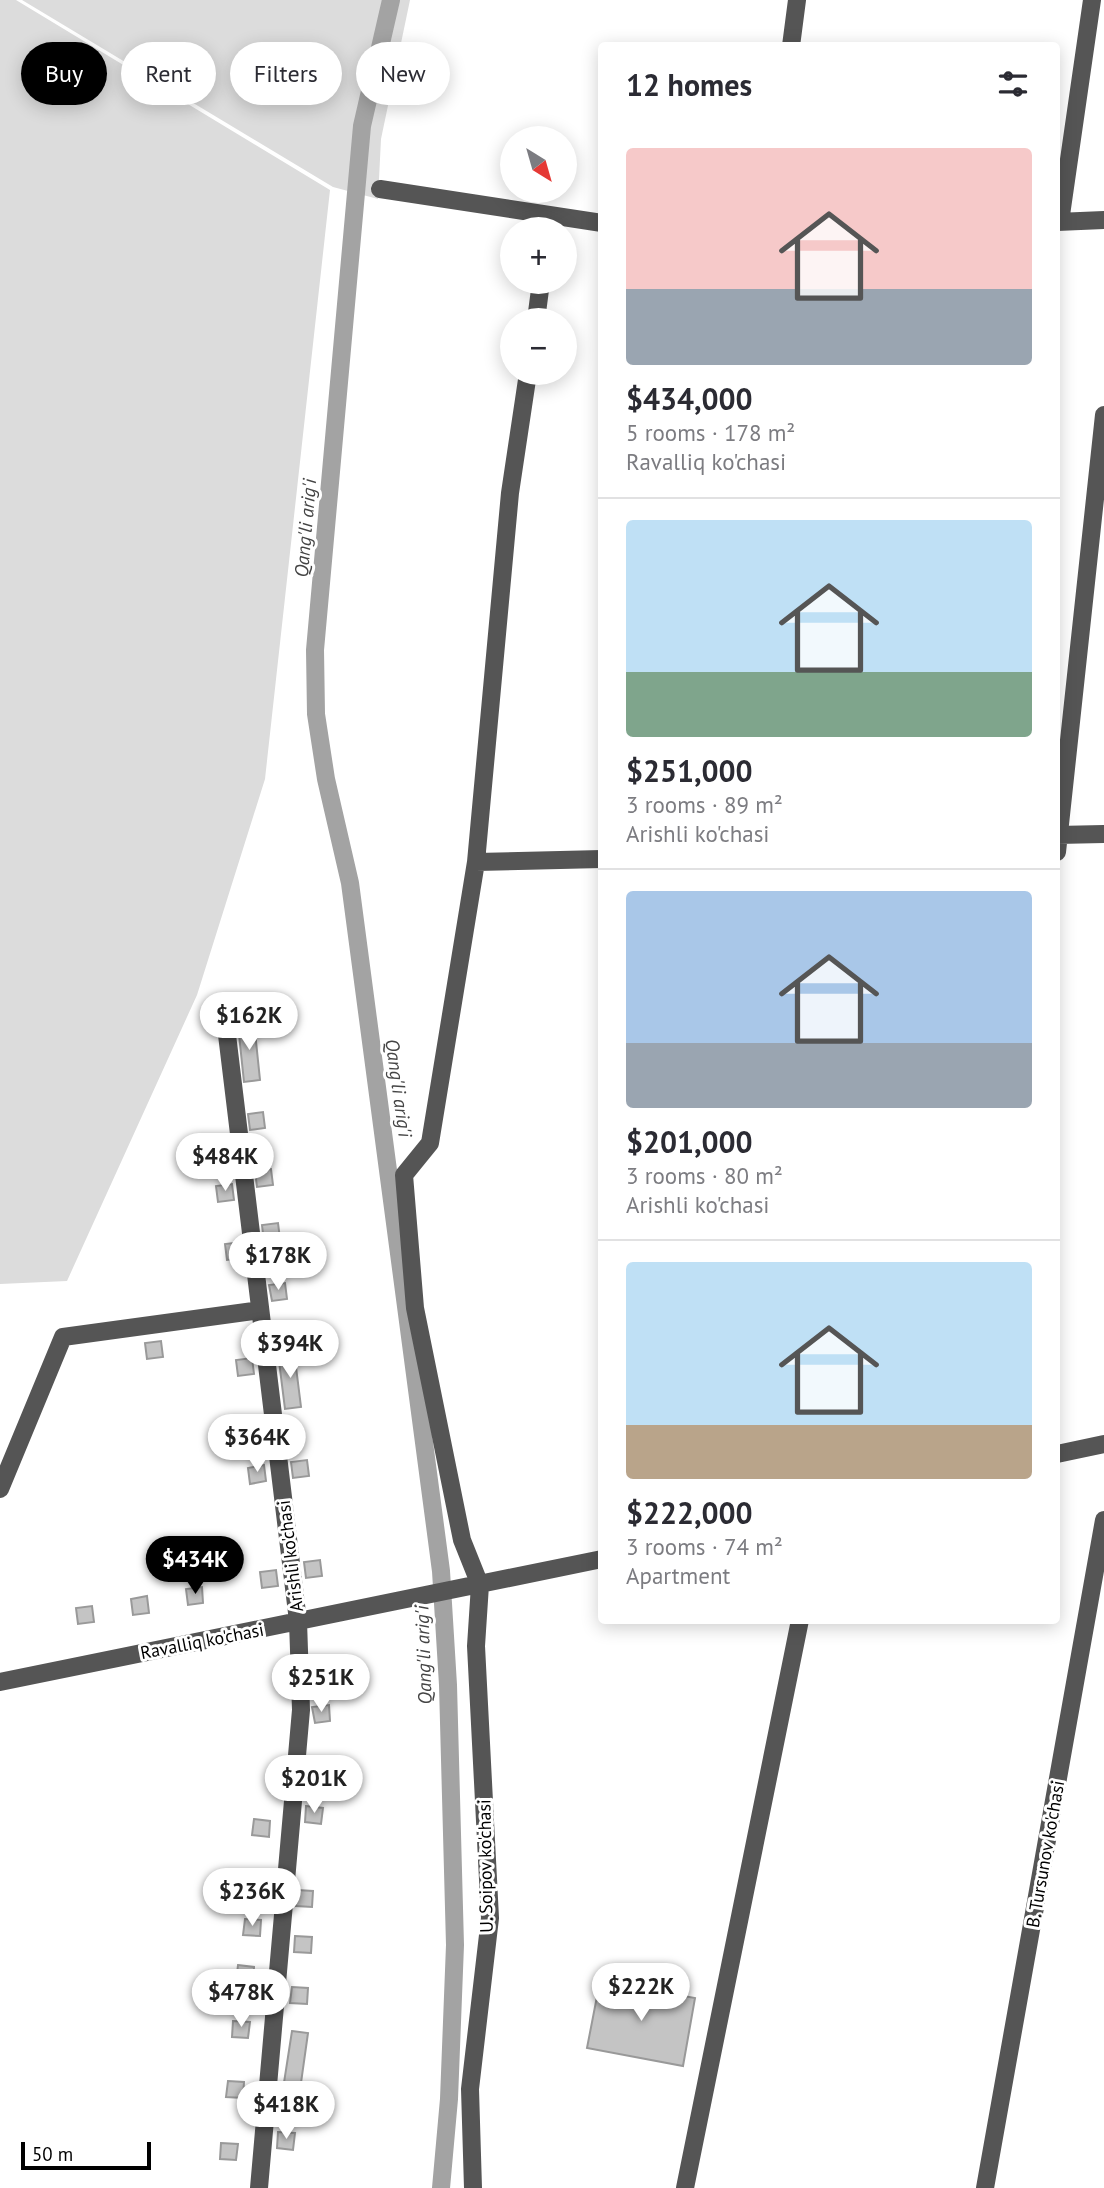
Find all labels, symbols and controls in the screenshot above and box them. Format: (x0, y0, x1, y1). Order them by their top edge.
chip: Buy (21, 42, 107, 105)
chip: Rent (121, 42, 216, 105)
chip: Filters (230, 42, 342, 105)
chip: New (356, 42, 450, 105)
text: 12 homes (626, 65, 752, 104)
icon: filters (994, 65, 1032, 103)
north arrow (500, 126, 578, 203)
map controls (500, 126, 577, 385)
icon: home (766, 193, 892, 319)
button: + (500, 217, 577, 294)
button: − (500, 308, 577, 385)
text: $434,000 (626, 379, 753, 418)
text: 5 rooms · 178 m² (626, 418, 795, 447)
text: Ravalliq ko'chasi (626, 447, 786, 476)
water label: Qang'li arig'i (289, 477, 321, 578)
icon: home (766, 565, 892, 691)
text: $251,000 (626, 751, 753, 790)
text: 3 rooms · 89 m² (626, 790, 783, 819)
text: Arishli ko'chasi (626, 819, 769, 848)
icon: home (766, 936, 892, 1062)
pin: $162K (200, 992, 298, 1052)
text: $162K (216, 1000, 282, 1029)
water label: Qang'li arig'i (380, 1037, 418, 1140)
text: $201,000 (626, 1122, 753, 1161)
pin: $484K (176, 1134, 274, 1193)
text: $484K (192, 1141, 258, 1170)
text: 3 rooms · 80 m² (626, 1161, 783, 1190)
text: Arishli ko'chasi (626, 1190, 769, 1219)
pin: $178K (229, 1232, 327, 1292)
text: $178K (245, 1240, 311, 1269)
icon: home (766, 1307, 892, 1433)
pin: $394K (241, 1320, 339, 1380)
text: $394K (257, 1328, 323, 1357)
pin: $364K (208, 1414, 306, 1474)
text: $364K (224, 1422, 290, 1451)
text: $222,000 (626, 1493, 753, 1532)
street label: Arishli ko'chasi (272, 1499, 308, 1613)
text: 3 rooms · 74 m² (626, 1532, 783, 1561)
pin: $434K (146, 1536, 244, 1596)
text: $434K (162, 1544, 228, 1573)
text: Apartment (626, 1561, 730, 1590)
water label: Qang'li arig'i (409, 1604, 437, 1705)
street label: Ravalliq ko'chasi (138, 1618, 266, 1664)
pin: $251K (272, 1654, 370, 1714)
text: $251K (288, 1662, 354, 1691)
pin: $201K (265, 1756, 363, 1815)
text: $201K (281, 1763, 347, 1792)
street label: B. Tursunov ko'chasi (1021, 1779, 1069, 1929)
street label: U. Soipov ko'chasi (472, 1799, 498, 1933)
pin: $236K (203, 1868, 301, 1928)
text: $236K (219, 1876, 285, 1905)
pin: $222K (592, 1964, 690, 2023)
pin: $478K (192, 1969, 290, 2029)
text: $222K (608, 1971, 674, 2000)
text: $478K (208, 1977, 274, 2006)
pin: $418K (237, 2082, 335, 2141)
text: $418K (253, 2089, 319, 2118)
scale bar (21, 2139, 150, 2171)
text: 50 m (32, 2142, 73, 2166)

